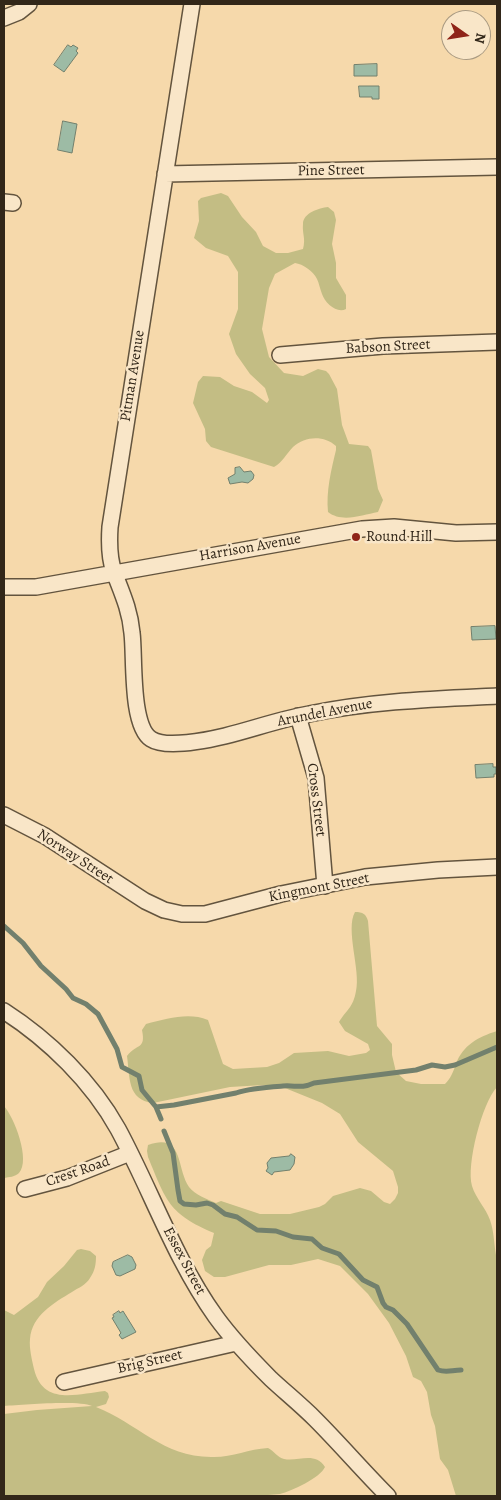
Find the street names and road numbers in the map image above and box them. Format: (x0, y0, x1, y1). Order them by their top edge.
street label: Pine Street (297, 161, 365, 181)
street label: Pitman Avenue (117, 329, 149, 423)
street label: Babson Street (345, 336, 431, 358)
street label: Harrison Avenue (198, 530, 302, 566)
street label: Arundel Avenue (276, 695, 374, 731)
street label: Cross Street (303, 762, 329, 838)
street label: Norway Street (33, 826, 117, 888)
street label: Kingmont Street (267, 869, 371, 907)
street label: Crest Road (44, 1153, 112, 1191)
street label: Essex Street (159, 1224, 209, 1298)
street label: Brig Street (116, 1346, 184, 1378)

